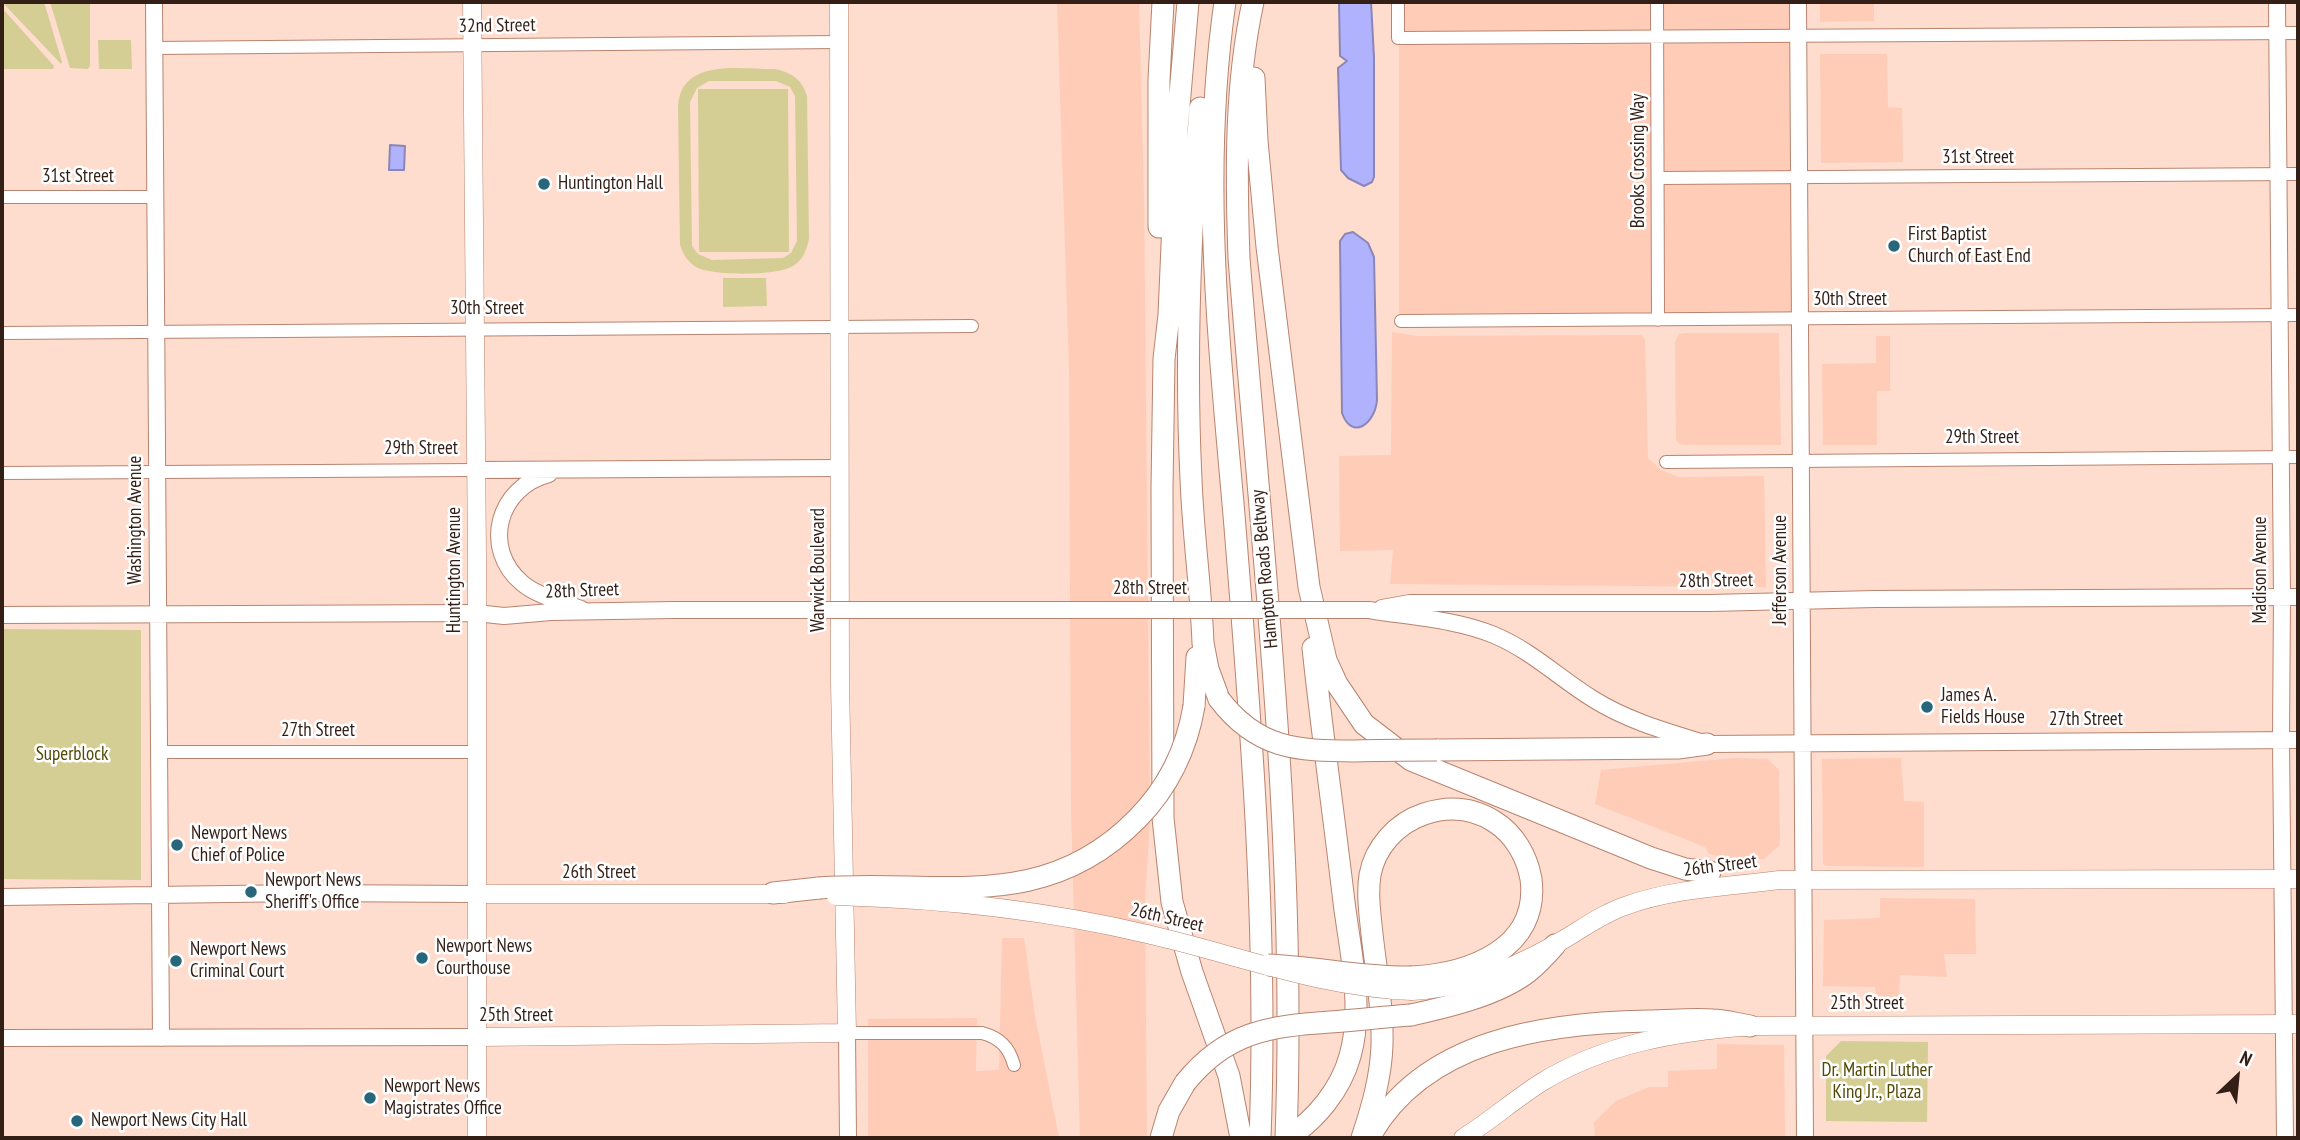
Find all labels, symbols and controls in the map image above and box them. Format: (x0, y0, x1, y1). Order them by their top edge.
street label: 32nd Street (458, 14, 536, 38)
street label: Brooks Crossing Way (1628, 94, 1650, 228)
street label: 31st Street (1942, 147, 2014, 169)
street label: 31st Street (42, 166, 114, 188)
place label: Huntington Hall (558, 173, 663, 195)
marker: Huntington Hall (536, 176, 552, 192)
place label: First Baptist Church of East End (1908, 224, 2031, 268)
marker: First Baptist Church of East End (1886, 238, 1902, 254)
street label: 30th Street (1813, 289, 1887, 311)
street label: 30th Street (450, 298, 524, 320)
street label: 29th Street (1945, 427, 2019, 449)
street label: 29th Street (384, 438, 458, 460)
street label: Washington Avenue (125, 456, 147, 584)
street label: Hampton Roads Beltway (1247, 489, 1283, 649)
street label: Huntington Avenue (444, 507, 466, 633)
street label: Warwick Boulevard (808, 508, 830, 632)
street label: Jefferson Avenue (1770, 515, 1792, 625)
street label: Madison Avenue (2250, 516, 2272, 624)
street label: 28th Street (1679, 569, 1753, 593)
street label: 28th Street (545, 578, 619, 604)
street label: 28th Street (1113, 578, 1187, 600)
place label: James A. Fields House (1941, 685, 2025, 729)
marker: James A. Fields House (1919, 699, 1935, 715)
street label: 27th Street (2049, 709, 2123, 731)
street label: 27th Street (281, 720, 355, 742)
park label: Superblock (36, 744, 108, 766)
place label: Newport News Chief of Police (191, 823, 287, 867)
marker: Newport News Chief of Police (169, 837, 185, 853)
street label: 26th Street (1682, 850, 1758, 882)
street label: 26th Street (562, 862, 636, 884)
place label: Newport News Sheriff's Office (265, 870, 361, 914)
marker: Newport News Sheriff's Office (243, 884, 259, 900)
street label: 26th Street (1128, 899, 1206, 937)
place label: Newport News Courthouse (436, 936, 532, 980)
place label: Newport News Criminal Court (190, 939, 286, 983)
marker: Newport News Courthouse (414, 950, 430, 966)
marker: Newport News Criminal Court (168, 953, 184, 969)
street label: 25th Street (1830, 993, 1904, 1015)
street label: 25th Street (479, 1005, 553, 1027)
north arrow (2202, 1042, 2272, 1112)
text: N (2236, 1045, 2256, 1071)
park label: Dr. Martin Luther King Jr., Plaza (1821, 1060, 1933, 1104)
place label: Newport News Magistrates Office (384, 1076, 502, 1120)
marker: Newport News Magistrates Office (362, 1090, 378, 1106)
place label: Newport News City Hall (91, 1110, 247, 1132)
marker: Newport News City Hall (69, 1113, 85, 1129)

